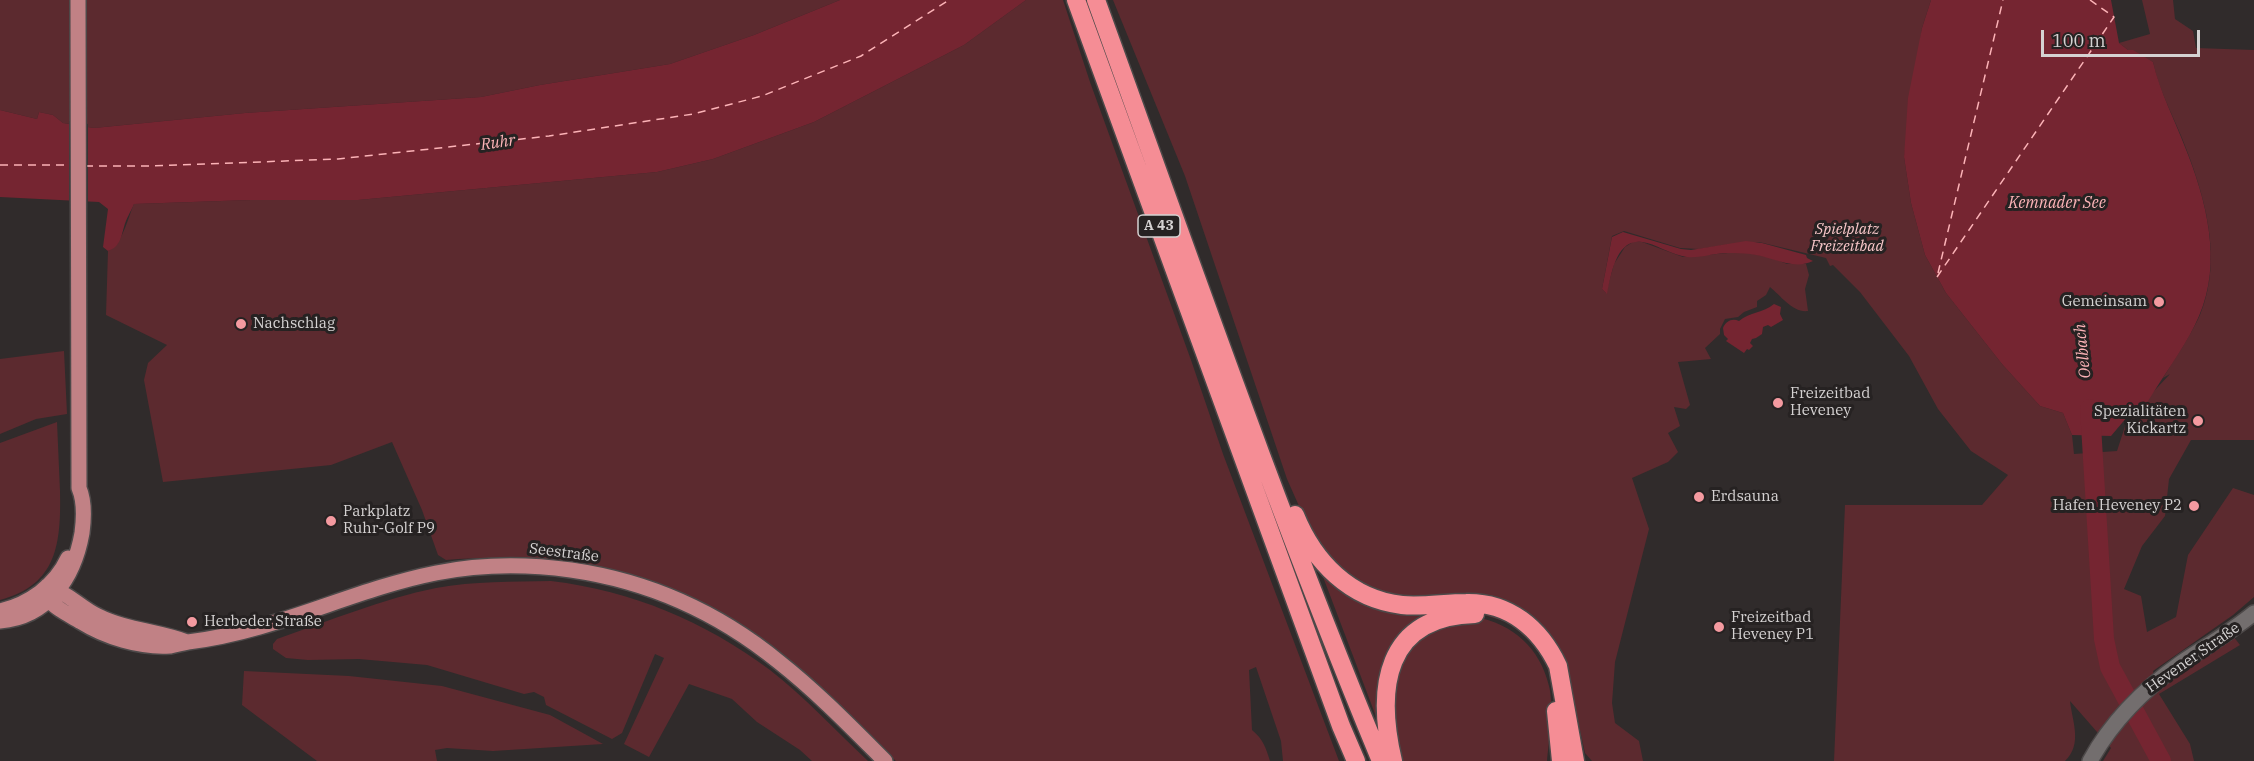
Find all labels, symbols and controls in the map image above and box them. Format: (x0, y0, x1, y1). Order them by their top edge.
scale bar (2044, 18, 2203, 56)
text: 100 m (2052, 29, 2106, 52)
water label: Ruhr (479, 131, 517, 155)
water label: Kemnader See (2008, 193, 2106, 213)
road number: A 43 (1138, 215, 1180, 237)
park label: Spielplatz Freizeitbad (1810, 221, 1884, 256)
place label: Gemeinsam (2062, 293, 2147, 311)
marker: Gemeinsam (2152, 295, 2166, 309)
place label: Nachschlag (253, 315, 335, 333)
marker: Nachschlag (234, 317, 248, 331)
water label: Oelbach (2071, 323, 2095, 379)
place label: Freizeitbad Heveney (1790, 385, 1870, 420)
marker: Freizeitbad Heveney (1771, 396, 1785, 410)
place label: Spezialitäten Kickartz (2094, 403, 2186, 438)
marker: Spezialitäten Kickartz (2191, 414, 2205, 428)
place label: Erdsauna (1711, 488, 1779, 506)
marker: Erdsauna (1692, 490, 1706, 504)
place label: Hafen Heveney P2 (2053, 497, 2182, 515)
marker: Hafen Heveney P2 (2187, 499, 2201, 513)
place label: Parkplatz Ruhr-Golf P9 (343, 503, 435, 538)
marker: Parkplatz Ruhr-Golf P9 (324, 514, 338, 528)
street label: Seestraße (528, 540, 600, 566)
place label: Freizeitbad Heveney P1 (1731, 609, 1814, 644)
place label: Herbeder Straße (204, 613, 322, 631)
marker: Herbeder Straße (185, 615, 199, 629)
street label: Hevener Straße (2143, 619, 2243, 697)
marker: Freizeitbad Heveney P1 (1712, 620, 1726, 634)

